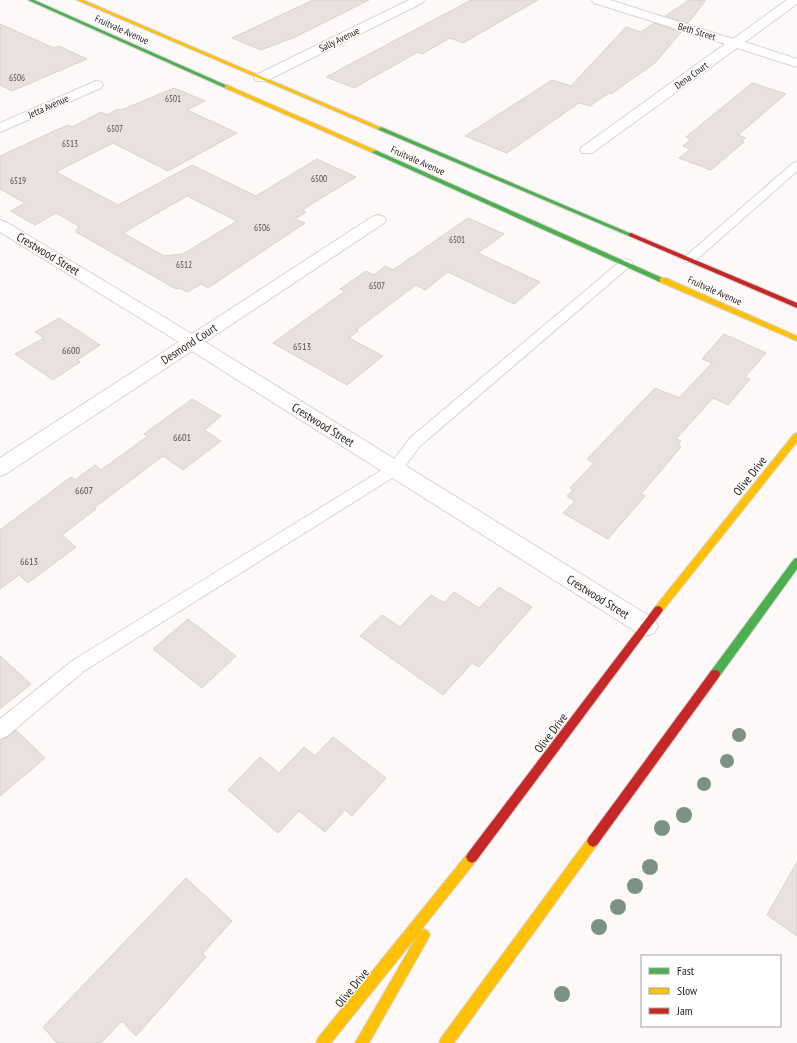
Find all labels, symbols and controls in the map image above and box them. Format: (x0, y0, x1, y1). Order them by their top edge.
street label: Fruitvale Avenue (93, 12, 151, 47)
street label: Beth Street (676, 20, 718, 43)
street label: Sally Avenue (317, 24, 362, 55)
street label: Dena Court (672, 59, 711, 92)
house number: 6506 (9, 72, 25, 83)
street label: Jetta Avenue (25, 92, 71, 122)
house number: 6501 (165, 93, 181, 104)
house number: 6507 (107, 123, 123, 134)
house number: 6513 (62, 138, 78, 149)
street label: Fruitvale Avenue (389, 143, 447, 178)
house number: 6500 (311, 173, 327, 184)
house number: 6519 (10, 175, 26, 186)
house number: 6506 (254, 222, 270, 233)
street label: Crestwood Street (14, 229, 83, 279)
house number: 6501 (449, 234, 465, 245)
house number: 6512 (176, 259, 192, 270)
street label: Fruitvale Avenue (686, 273, 744, 308)
house number: 6507 (369, 280, 385, 291)
street label: Desmond Court (158, 320, 220, 367)
house number: 6513 (293, 340, 311, 353)
house number: 6600 (62, 344, 81, 357)
street label: Crestwood Street (289, 399, 358, 450)
house number: 6601 (173, 431, 191, 444)
street label: Olive Drive (730, 453, 770, 498)
house number: 6607 (75, 484, 93, 497)
house number: 6613 (20, 555, 38, 568)
street label: Crestwood Street (564, 571, 633, 622)
street label: Olive Drive (531, 710, 570, 756)
legend (641, 955, 781, 1027)
text: Fast (677, 963, 695, 978)
street label: Olive Drive (331, 965, 372, 1010)
text: Slow (677, 983, 698, 998)
text: Jam (676, 1003, 693, 1018)

